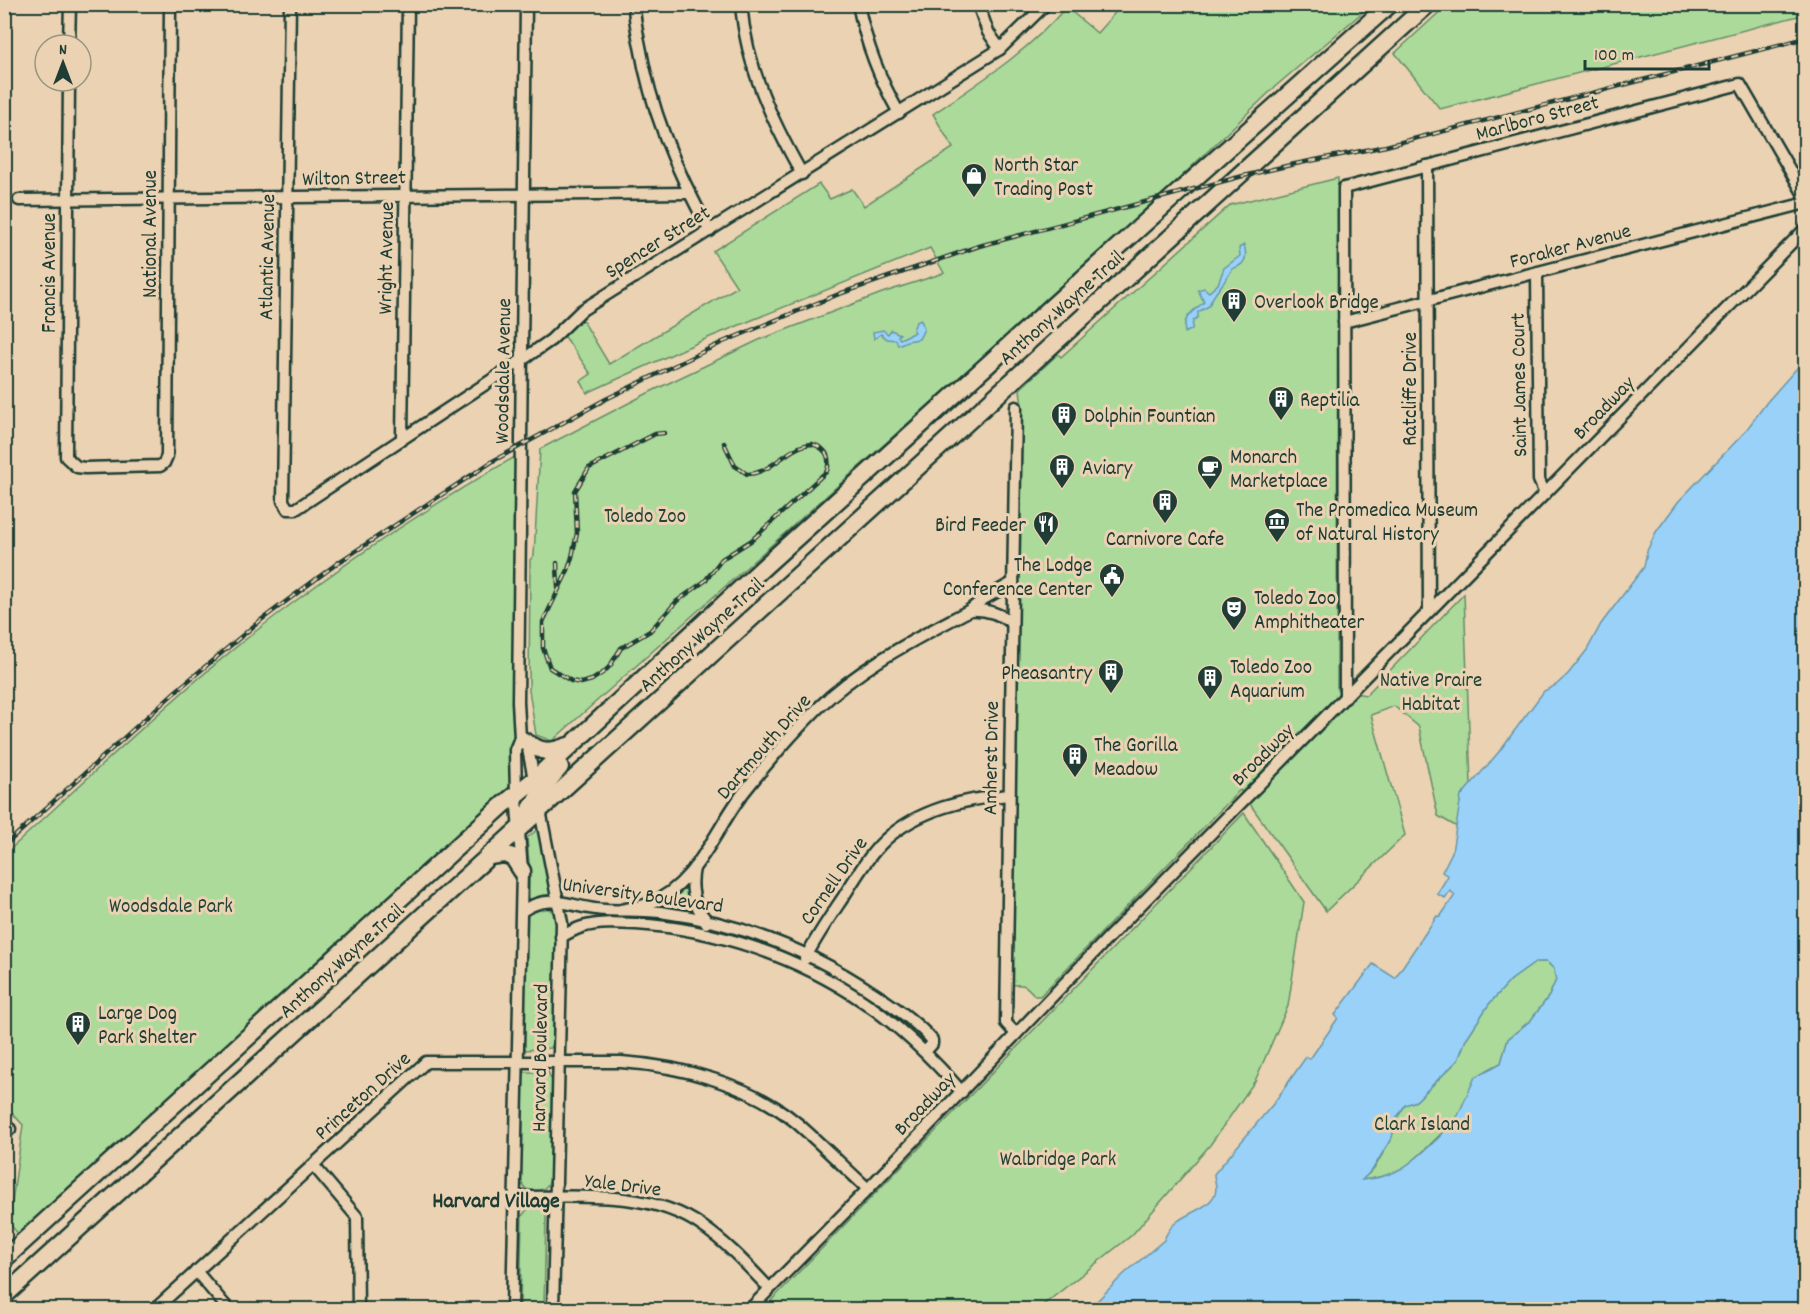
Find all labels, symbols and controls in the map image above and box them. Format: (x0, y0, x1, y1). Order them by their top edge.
north arrow (33, 33, 93, 93)
scale bar (1585, 33, 1710, 71)
text: N (59, 39, 67, 62)
text: 100 m (1594, 44, 1634, 69)
street label: Marlboro Street (1473, 89, 1603, 151)
place label: North Star Trading Post (994, 152, 1093, 206)
shop icon: North Star Trading Post (959, 161, 989, 199)
street label: Wilton Street (302, 164, 406, 196)
street label: National Avenue (137, 170, 167, 298)
street label: Atlantic Avenue (253, 194, 285, 320)
street label: Spencer Street (600, 199, 717, 288)
street label: Wright Avenue (372, 202, 404, 315)
street label: Francis Avenue (36, 213, 66, 333)
street label: Foraker Avenue (1507, 217, 1635, 278)
street label: Anthony Wayne Trail (994, 245, 1132, 374)
building icon: Overlook Bridge (1219, 286, 1249, 324)
place label: Overlook Bridge (1254, 289, 1379, 319)
street label: Woodsdale Avenue (489, 298, 521, 444)
street label: Saint James Court (1505, 312, 1537, 457)
street label: Ratcliffe Drive (1397, 332, 1427, 446)
street label: Broadway (1567, 370, 1644, 448)
building icon: Reptilia (1266, 384, 1296, 422)
place label: Reptilia (1300, 387, 1361, 417)
building icon: Dolphin Fountian (1049, 400, 1079, 438)
place label: Dolphin Fountian (1084, 403, 1215, 433)
place label: Monarch Marketplace (1230, 444, 1328, 498)
building icon: Aviary (1047, 452, 1077, 490)
cafe icon: Monarch Marketplace (1195, 453, 1225, 491)
place label: Aviary (1082, 455, 1133, 485)
building icon: Carnivore Cafe (1150, 487, 1180, 525)
place label: The Promedica Museum of Natural History (1296, 497, 1478, 551)
park label: Toledo Zoo (604, 503, 686, 533)
museum icon: The Promedica Museum of Natural History (1262, 506, 1292, 544)
restaurant icon: Bird Feeder (1031, 509, 1061, 547)
place label: Bird Feeder (935, 512, 1026, 542)
place label: Carnivore Cafe (1106, 526, 1224, 556)
place label: The Lodge Conference Center (943, 552, 1092, 606)
public building icon: The Lodge Conference Center (1097, 561, 1127, 599)
street label: Anthony Wayne Trail (634, 572, 772, 701)
place label: Toledo Zoo Amphitheater (1254, 585, 1364, 639)
theatre icon: Toledo Zoo Amphitheater (1219, 594, 1249, 632)
place label: Toledo Zoo Aquarium (1230, 654, 1312, 708)
building icon: Pheasantry (1096, 657, 1126, 695)
place label: Pheasantry (1001, 660, 1092, 690)
building icon: Toledo Zoo Aquarium (1195, 663, 1225, 701)
park label: Native Praire Habitat (1380, 667, 1482, 721)
street label: Dartmouth Drive (711, 688, 820, 808)
street label: Amherst Drive (977, 701, 1009, 816)
street label: Broadway (1226, 717, 1303, 795)
place label: The Gorilla Meadow (1094, 732, 1179, 786)
building icon: The Gorilla Meadow (1060, 741, 1090, 779)
street label: Cornell Drive (794, 831, 877, 932)
street label: University Boulevard (560, 871, 725, 923)
park label: Woodsdale Park (109, 893, 233, 923)
street label: Anthony Wayne Trail (274, 898, 412, 1027)
street label: Harvard Boulevard (526, 984, 558, 1132)
place label: Large Dog Park Shelter (98, 1000, 197, 1054)
building icon: Large Dog Park Shelter (63, 1009, 93, 1047)
street label: Princeton Drive (309, 1046, 419, 1149)
street label: Broadway (888, 1066, 965, 1144)
park label: Clark Island (1374, 1111, 1470, 1141)
park label: Walbridge Park (1000, 1146, 1116, 1176)
street label: Yale Drive (583, 1167, 663, 1207)
district label: Harvard Village (432, 1187, 560, 1218)

